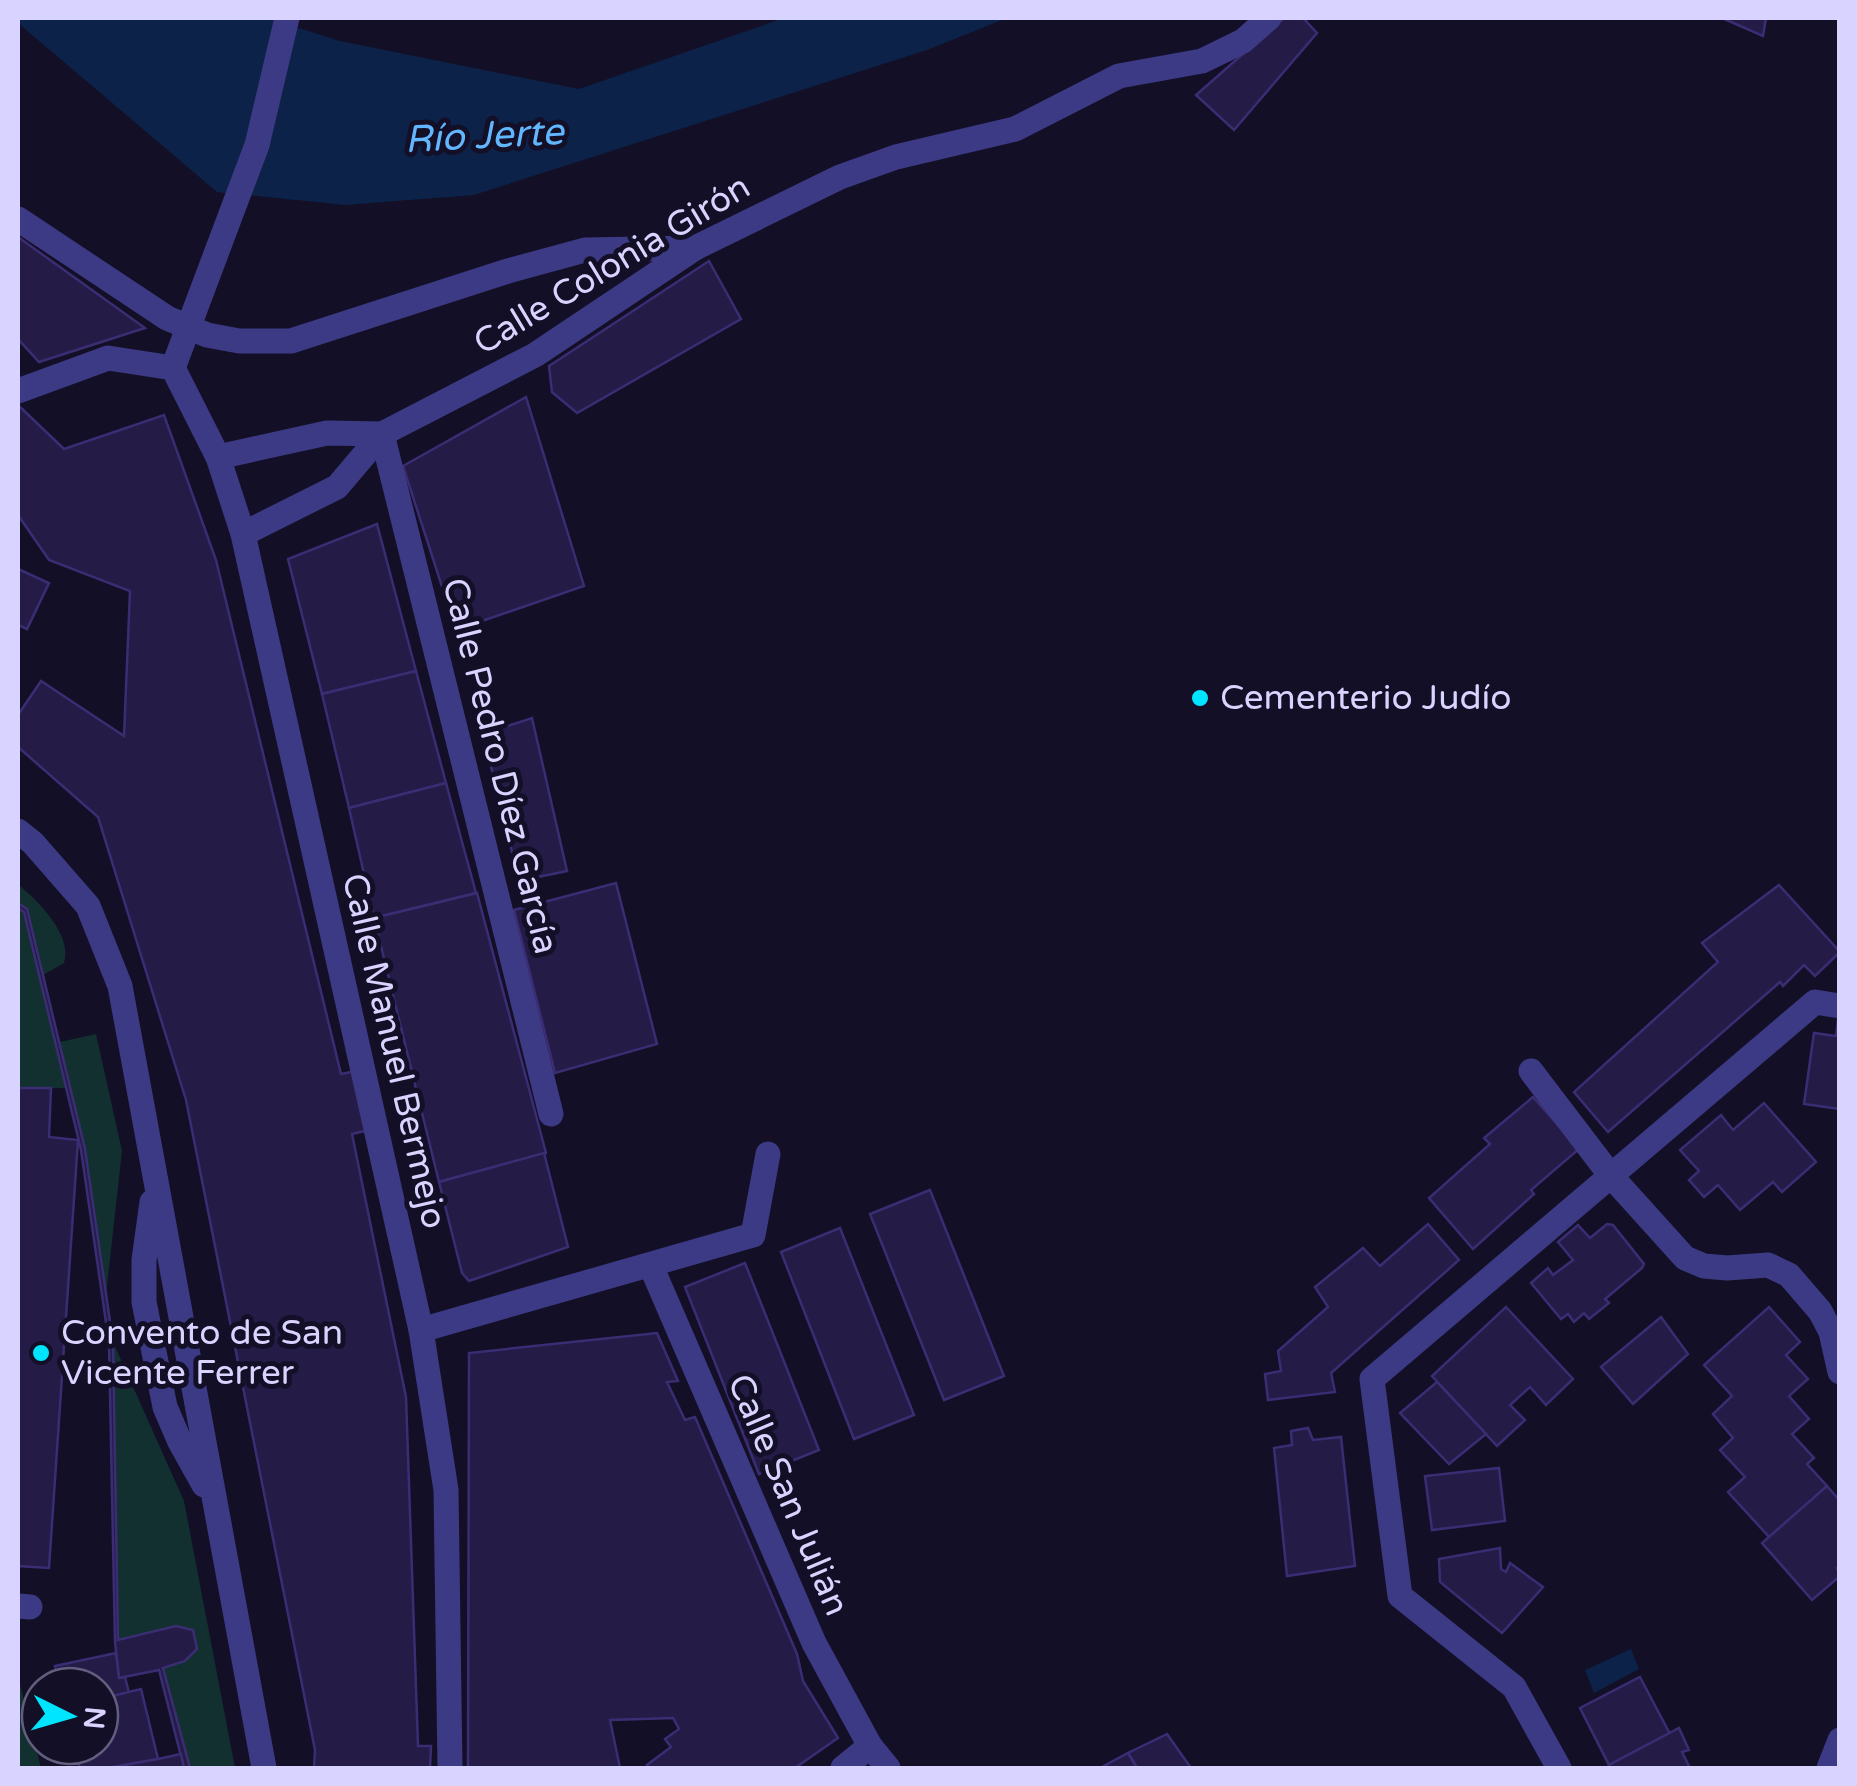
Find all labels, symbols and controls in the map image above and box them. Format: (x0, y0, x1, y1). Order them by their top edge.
water label: Río Jerte (403, 109, 567, 163)
street label: Calle Colonia Girón (466, 166, 758, 364)
street label: Calle Pedro Díez García (433, 574, 567, 958)
place label: Cementerio Judío (1220, 677, 1512, 719)
marker: Cementerio Judío (1189, 687, 1211, 709)
street label: Calle Manuel Bermejo (333, 869, 455, 1233)
place label: Convento de San Vicente Ferrer (61, 1312, 343, 1394)
marker: Convento de San Vicente Ferrer (30, 1342, 52, 1364)
street label: Calle San Julián (718, 1368, 858, 1622)
north arrow (20, 1666, 120, 1766)
text: N (76, 1705, 112, 1731)

